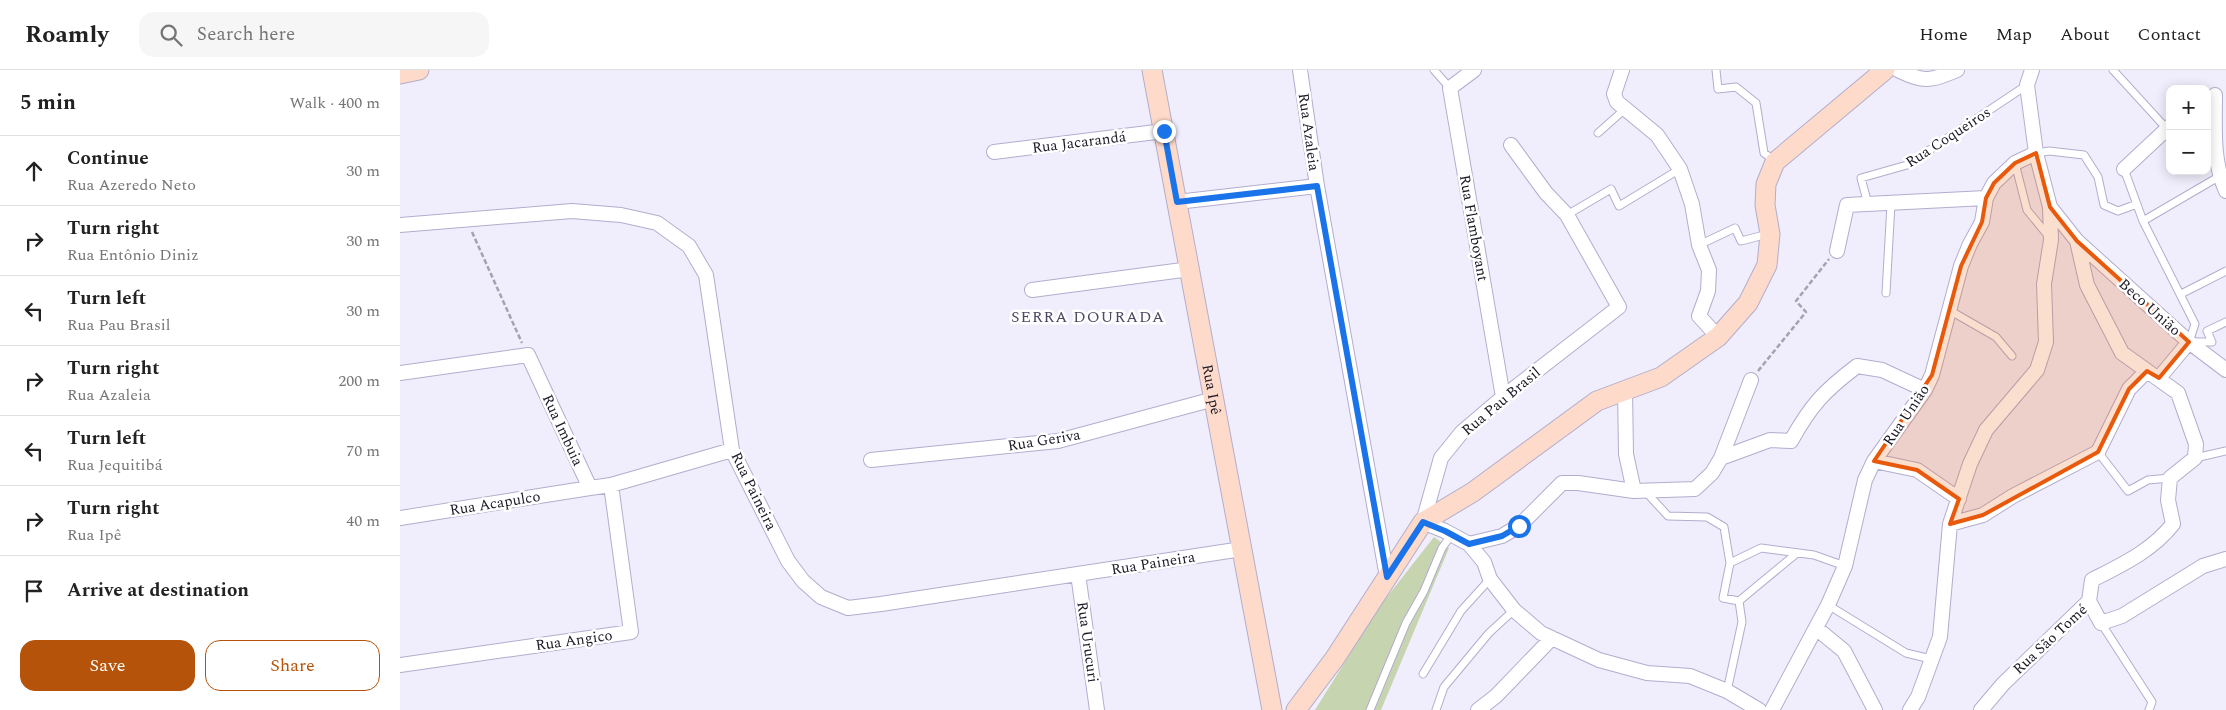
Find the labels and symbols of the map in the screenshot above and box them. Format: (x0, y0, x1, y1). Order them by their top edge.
street label: Rua Azaleia (1292, 92, 1325, 173)
street label: Rua Coqueiros (1901, 101, 1996, 174)
route end (1153, 120, 1176, 143)
street label: Rua Jacarandá (1031, 125, 1128, 160)
street label: Rua Flamboyant (1453, 173, 1494, 283)
street label: Beco União (2113, 273, 2186, 342)
district label: SERRA DOURADA (1011, 305, 1165, 329)
street label: Rua Pau Brasil (1457, 361, 1546, 441)
street label: Rua Ipê (1195, 362, 1227, 417)
street label: Rua União (1877, 380, 1936, 451)
street label: Rua Imbuia (536, 391, 589, 470)
street label: Rua Geriva (1006, 423, 1083, 458)
street label: Rua Paineira (725, 448, 783, 535)
street label: Rua Acapulco (448, 485, 542, 522)
route start (1508, 515, 1531, 538)
street label: Rua Paineira (1109, 545, 1197, 581)
street label: Rua São Tomé (2008, 599, 2093, 680)
street label: Rua Urucuri (1070, 600, 1105, 684)
street label: Rua Angico (534, 624, 614, 657)

